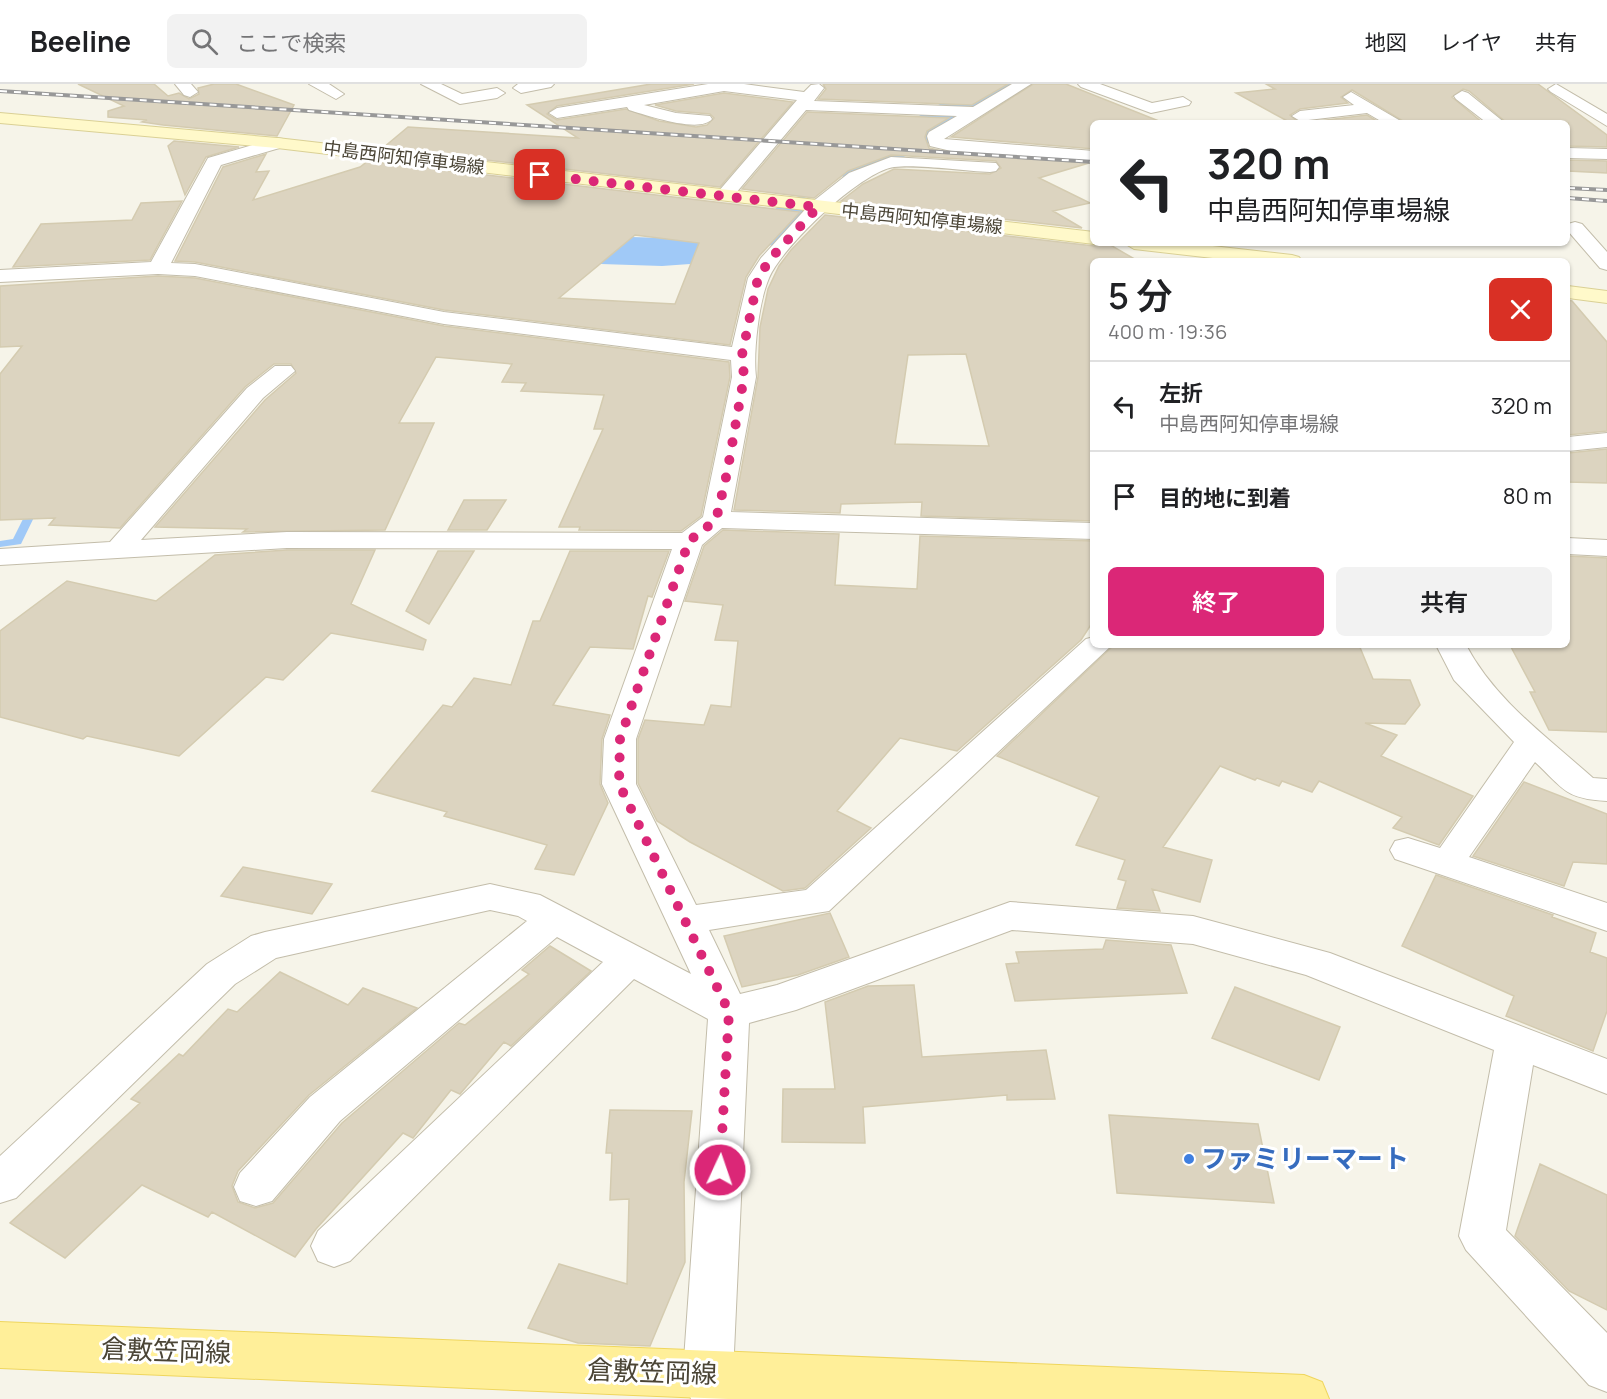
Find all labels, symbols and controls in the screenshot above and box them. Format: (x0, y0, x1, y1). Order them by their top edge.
search box (167, 14, 587, 68)
text: Beeline (30, 22, 131, 60)
icon: search (188, 25, 221, 58)
text: ここで検索 (236, 28, 346, 58)
text: 地図 (1365, 28, 1407, 56)
text: レイヤ (1440, 28, 1502, 56)
text: 共有 (1535, 28, 1577, 56)
text: 320 m (1207, 134, 1330, 192)
street label: 中島西阿知停車場線 (322, 135, 486, 179)
icon: left (1108, 144, 1186, 222)
pin (514, 149, 565, 200)
icon: arrive (523, 158, 556, 191)
text: 中島西阿知停車場線 (1207, 191, 1450, 228)
street label: 中島西阿知停車場線 (840, 198, 1004, 238)
text: 5 分 (1108, 271, 1172, 320)
button: close (1489, 278, 1552, 341)
text: 400 m · 19:36 (1108, 318, 1227, 345)
text: 左折 (1159, 378, 1203, 408)
icon: left (1108, 390, 1141, 423)
text: 320 m (1491, 391, 1552, 421)
text: 中島西阿知停車場線 (1159, 410, 1339, 437)
icon: arrive (1108, 480, 1141, 513)
text: 80 m (1503, 481, 1552, 511)
text: 目的地に到着 (1159, 483, 1291, 513)
button: 終了 (1108, 567, 1324, 636)
button: 共有 (1336, 567, 1552, 636)
position arrow (688, 1138, 752, 1202)
place label: ファミリーマート (1201, 1140, 1409, 1176)
marker: ファミリーマート (1182, 1152, 1196, 1166)
street label: 倉敷笠岡線 (100, 1330, 232, 1370)
street label: 倉敷笠岡線 (586, 1351, 718, 1391)

